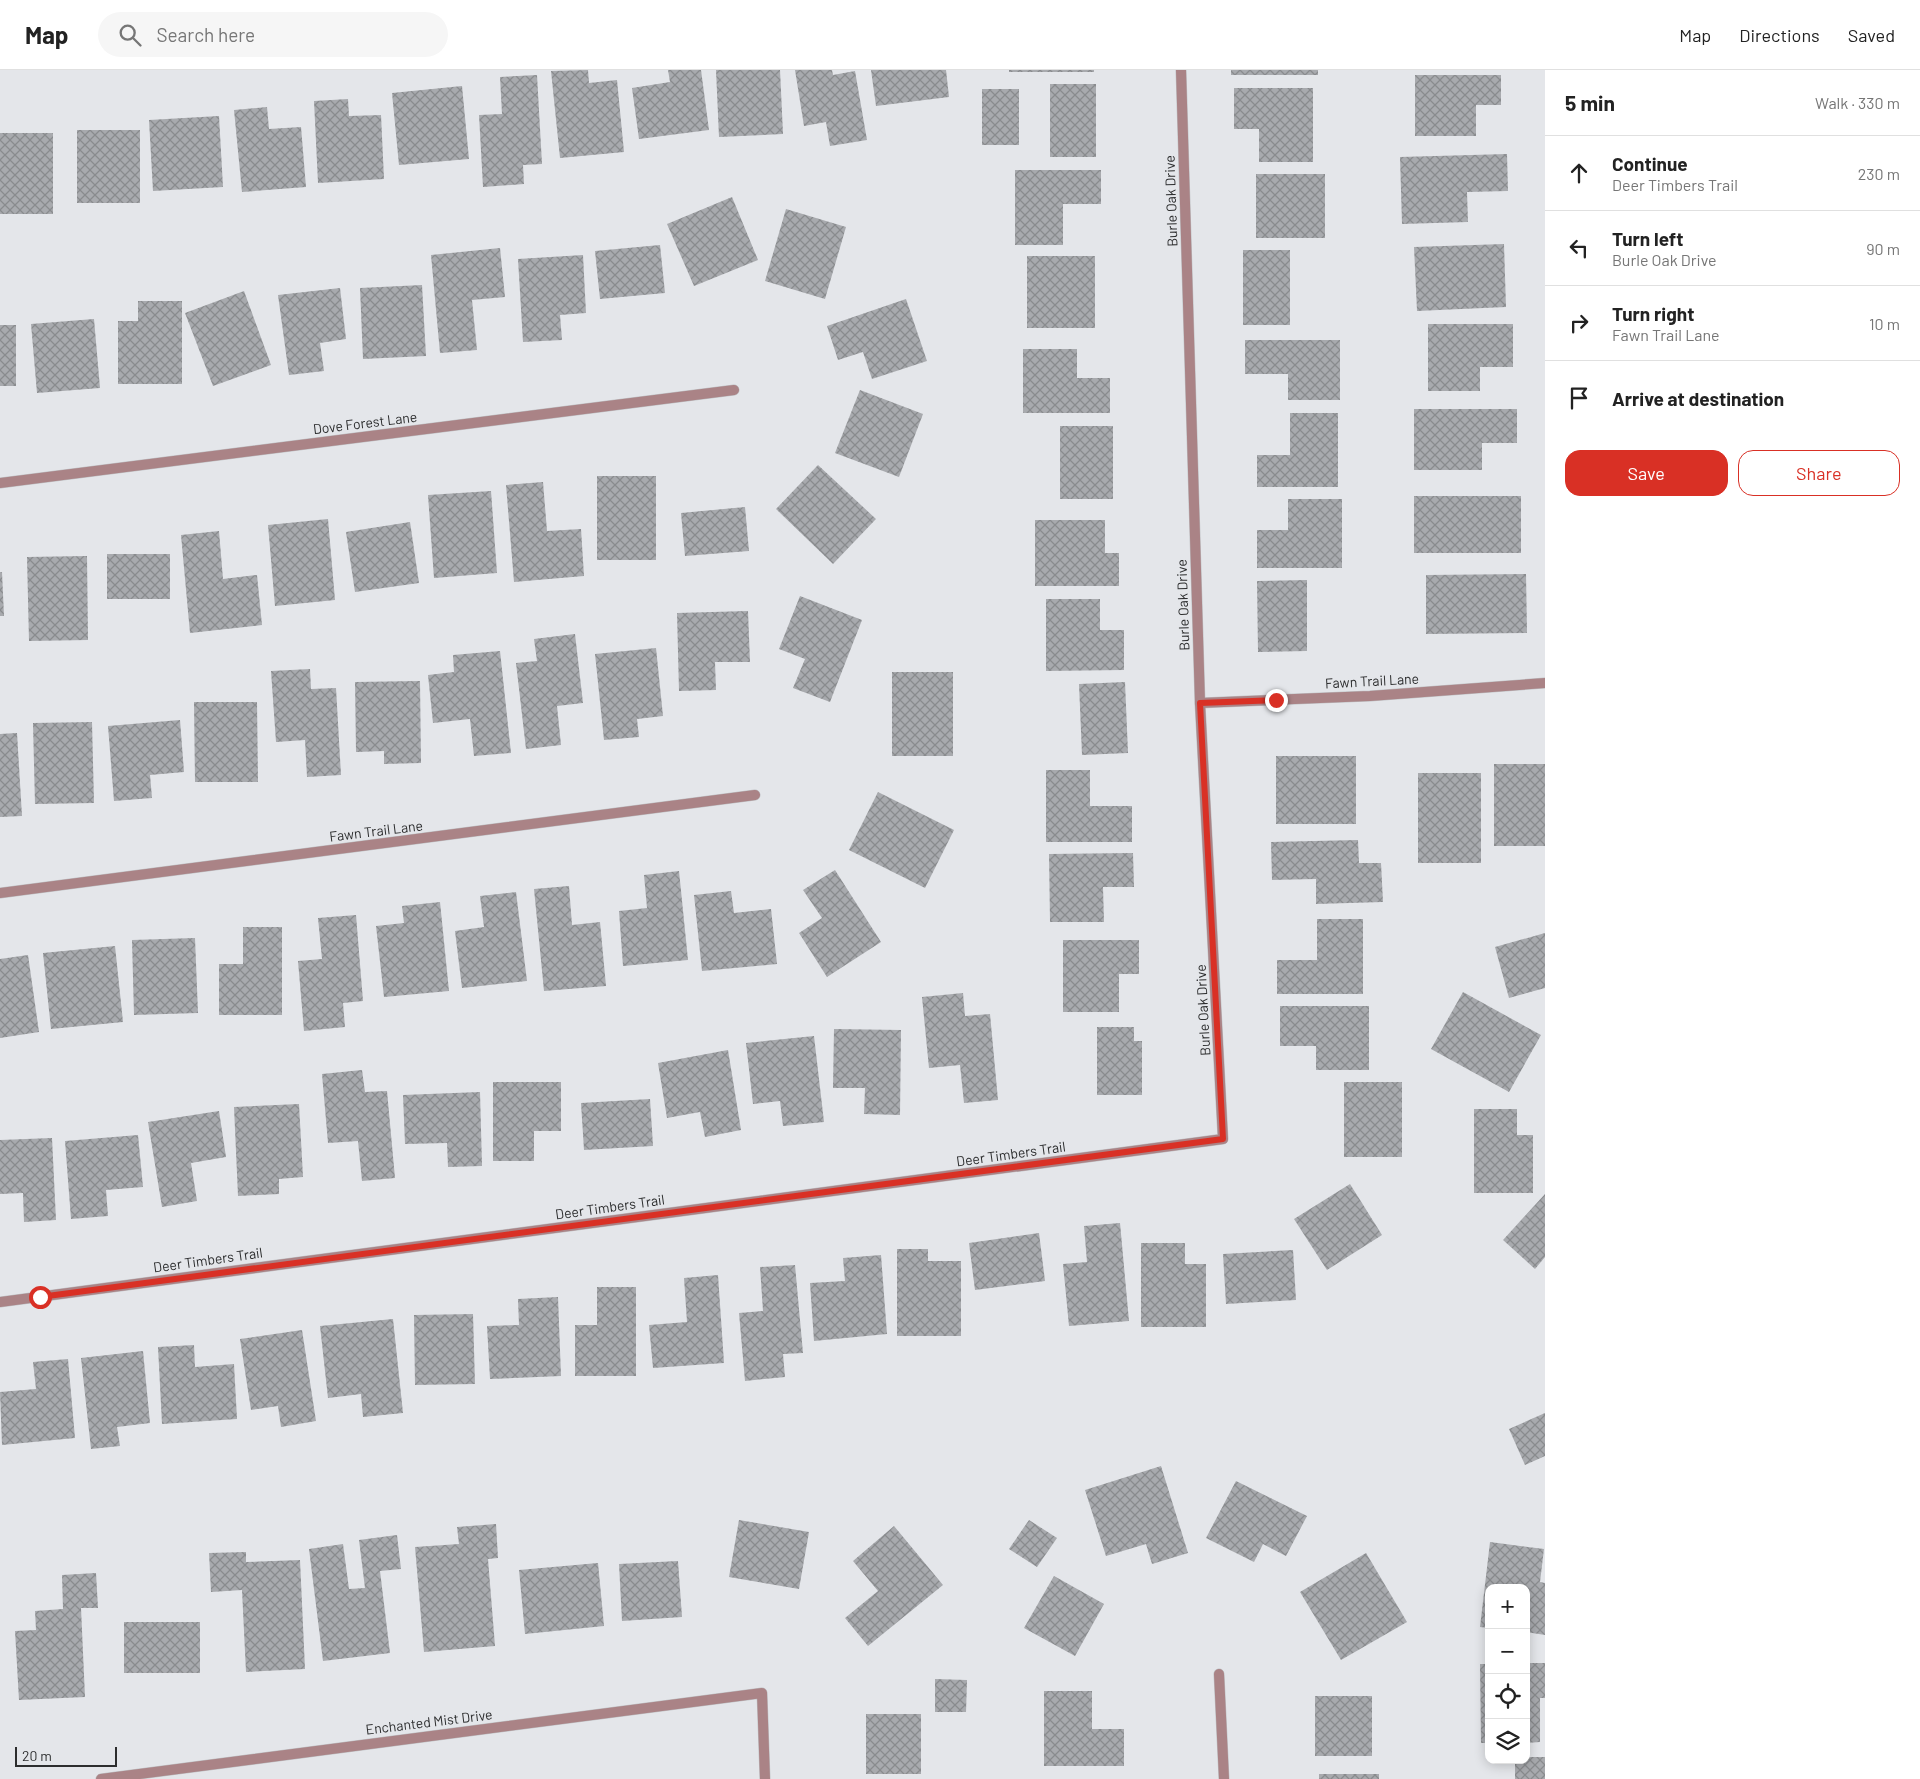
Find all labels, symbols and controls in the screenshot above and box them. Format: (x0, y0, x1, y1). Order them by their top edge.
search box (98, 12, 448, 57)
text: Map (25, 20, 68, 49)
icon: search (116, 21, 144, 49)
text: Search here (156, 23, 255, 46)
text: Map (1679, 24, 1711, 46)
text: Directions (1739, 24, 1820, 46)
text: Saved (1848, 24, 1895, 46)
text: 5 min (1565, 90, 1615, 115)
text: Walk · 330 m (1815, 93, 1900, 112)
text: Continue (1612, 152, 1688, 175)
street label: Burle Oak Drive (1160, 155, 1181, 247)
icon: ahead (1565, 159, 1593, 187)
text: 230 m (1858, 164, 1900, 183)
text: Deer Timbers Trail (1612, 175, 1738, 194)
text: Turn left (1612, 227, 1683, 250)
icon: left (1565, 234, 1593, 262)
text: 90 m (1866, 239, 1900, 258)
text: Burle Oak Drive (1612, 250, 1717, 269)
text: Turn right (1612, 302, 1694, 325)
icon: right (1565, 309, 1593, 337)
text: 10 m (1869, 314, 1900, 333)
text: Fawn Trail Lane (1612, 325, 1720, 344)
icon: arrive (1565, 384, 1593, 412)
text: Arrive at destination (1612, 387, 1784, 410)
street label: Dove Forest Lane (312, 408, 418, 437)
button: Save (1565, 450, 1728, 496)
button: Share (1738, 450, 1900, 496)
street label: Burle Oak Drive (1172, 559, 1193, 651)
street label: Fawn Trail Lane (1325, 670, 1419, 691)
route end (1265, 689, 1288, 712)
street label: Fawn Trail Lane (328, 816, 424, 845)
street label: Burle Oak Drive (1192, 964, 1213, 1056)
street label: Deer Timbers Trail (955, 1137, 1067, 1170)
street label: Deer Timbers Trail (554, 1190, 666, 1223)
street label: Deer Timbers Trail (152, 1243, 264, 1276)
route start (29, 1286, 52, 1309)
map controls (1485, 1584, 1530, 1764)
button: + (1485, 1584, 1530, 1629)
button: − (1485, 1629, 1530, 1674)
button: locate (1485, 1674, 1530, 1719)
street label: Enchanted Mist Drive (365, 1705, 493, 1738)
button: layers (1485, 1719, 1530, 1764)
scale bar (15, 1744, 118, 1767)
text: 20 m (22, 1747, 52, 1764)

